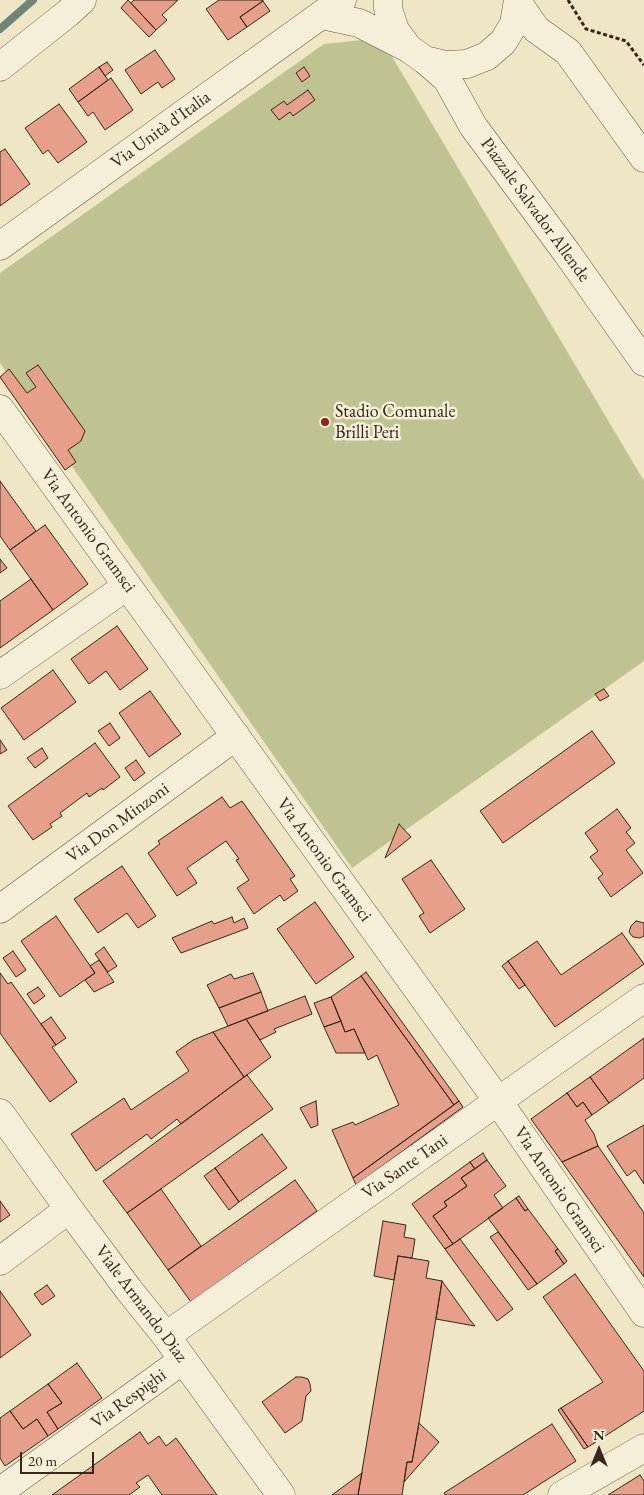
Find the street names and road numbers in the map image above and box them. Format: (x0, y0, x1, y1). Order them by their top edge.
street label: Via Unità d'Italia (107, 87, 215, 173)
street label: Piazzale Salvador Allende (475, 134, 595, 286)
street label: Via Antonio Gramsci (36, 465, 140, 597)
street label: Via Don Minzoni (62, 778, 174, 868)
street label: Via Antonio Gramsci (272, 794, 376, 926)
street label: Via Antonio Gramsci (509, 1123, 609, 1257)
street label: Via Sante Tani (358, 1130, 452, 1204)
street label: Viale Armando Diaz (90, 1241, 192, 1367)
street label: Via Respighi (87, 1364, 171, 1434)

